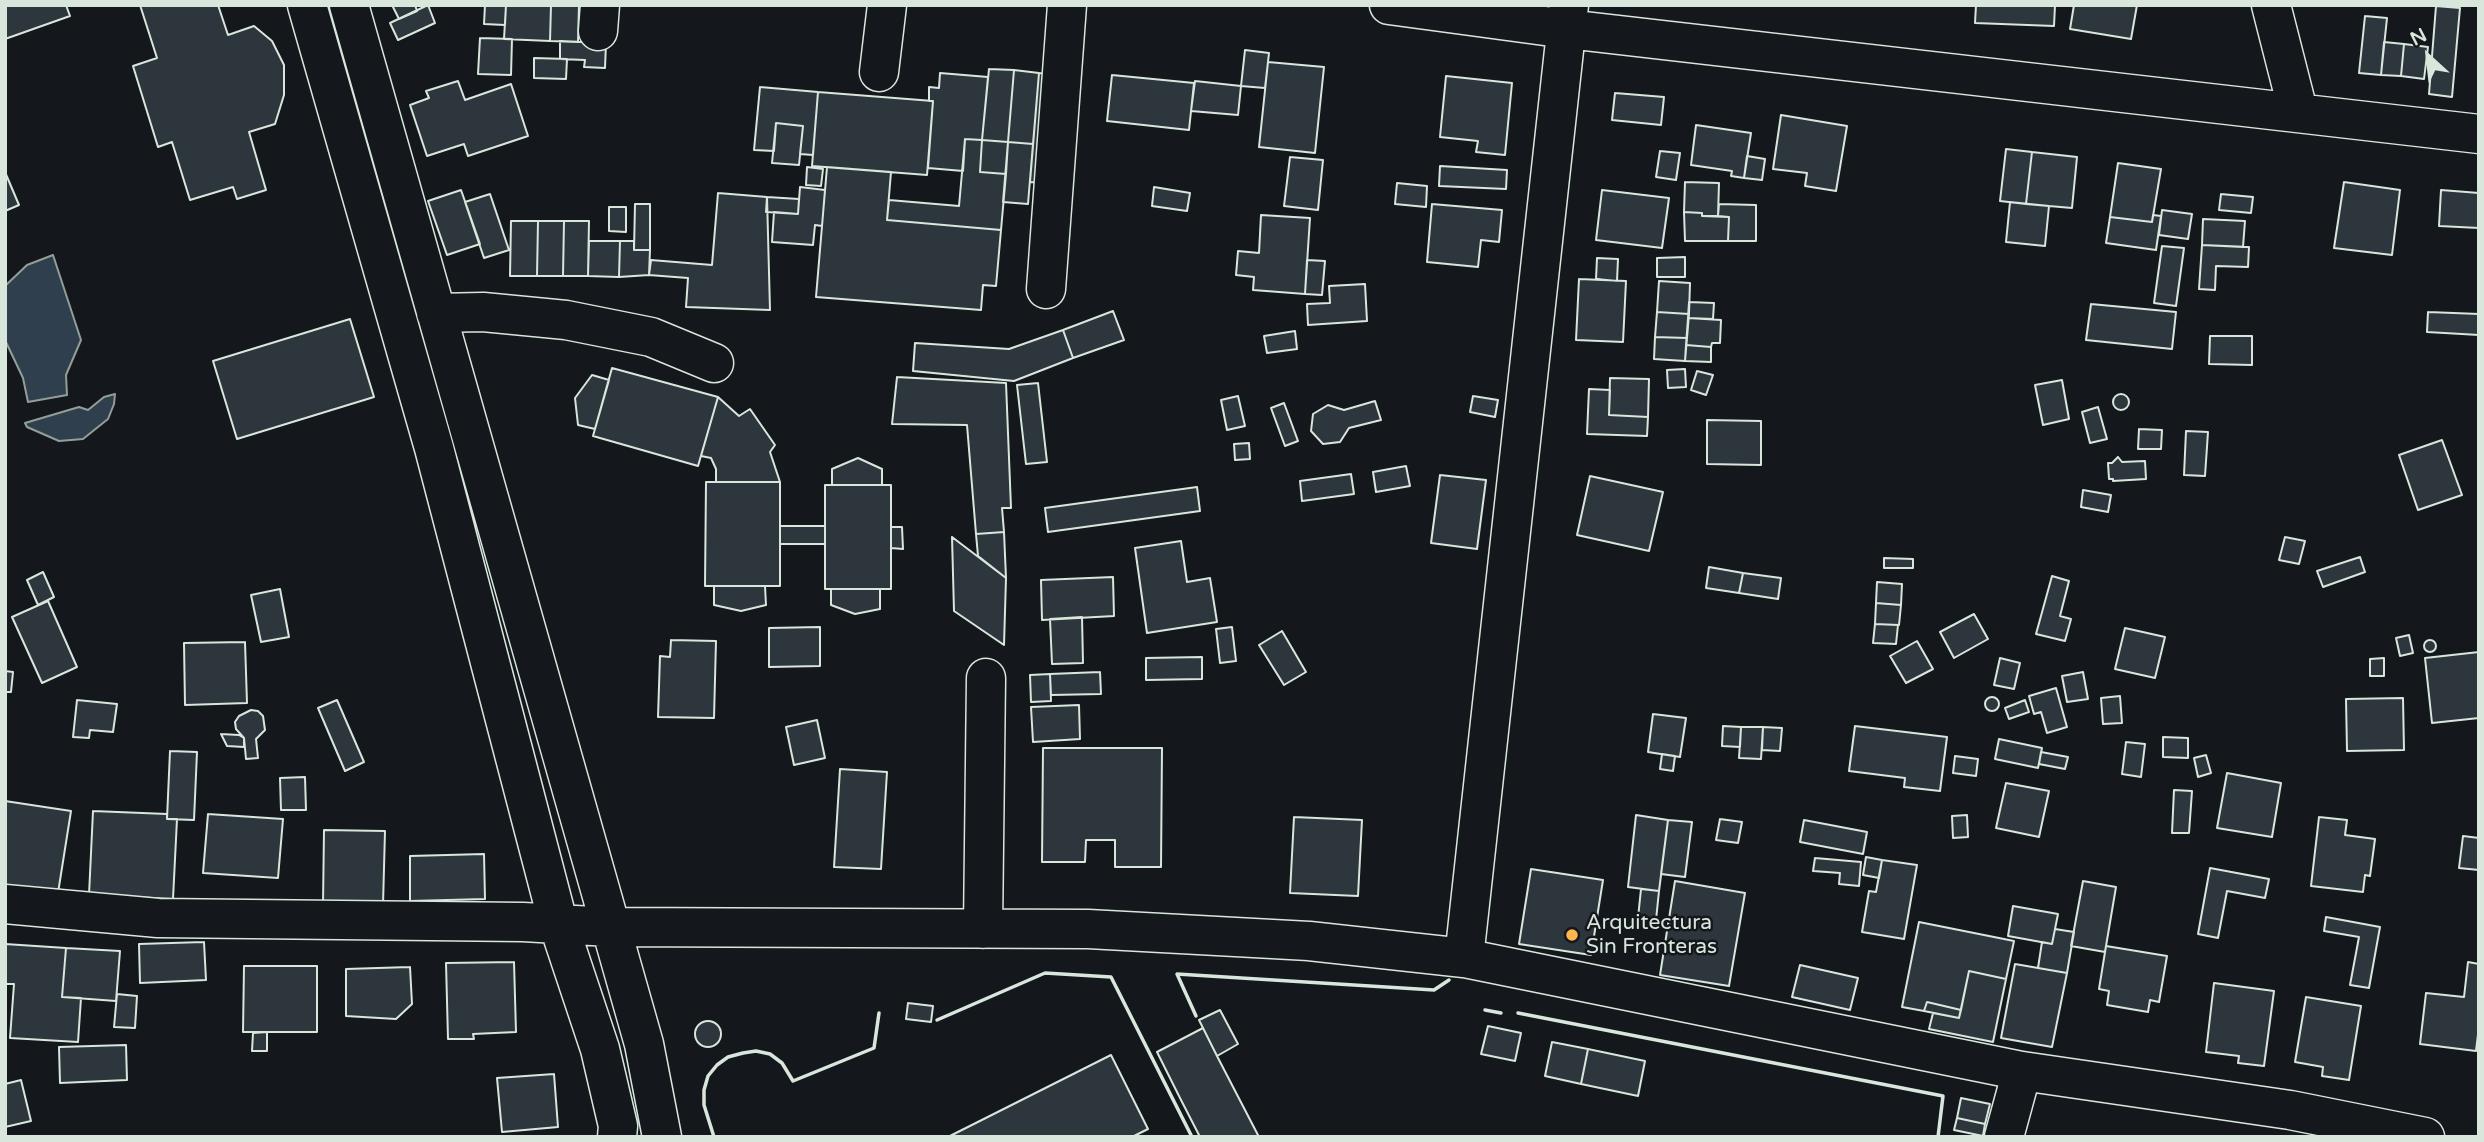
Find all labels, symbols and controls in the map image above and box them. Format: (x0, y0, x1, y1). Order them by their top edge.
north arrow (2393, 21, 2463, 91)
text: N (2407, 24, 2430, 51)
place label: Arquitectura Sin Fronteras (1586, 910, 1717, 960)
marker: Arquitectura Sin Fronteras (1564, 927, 1580, 943)

